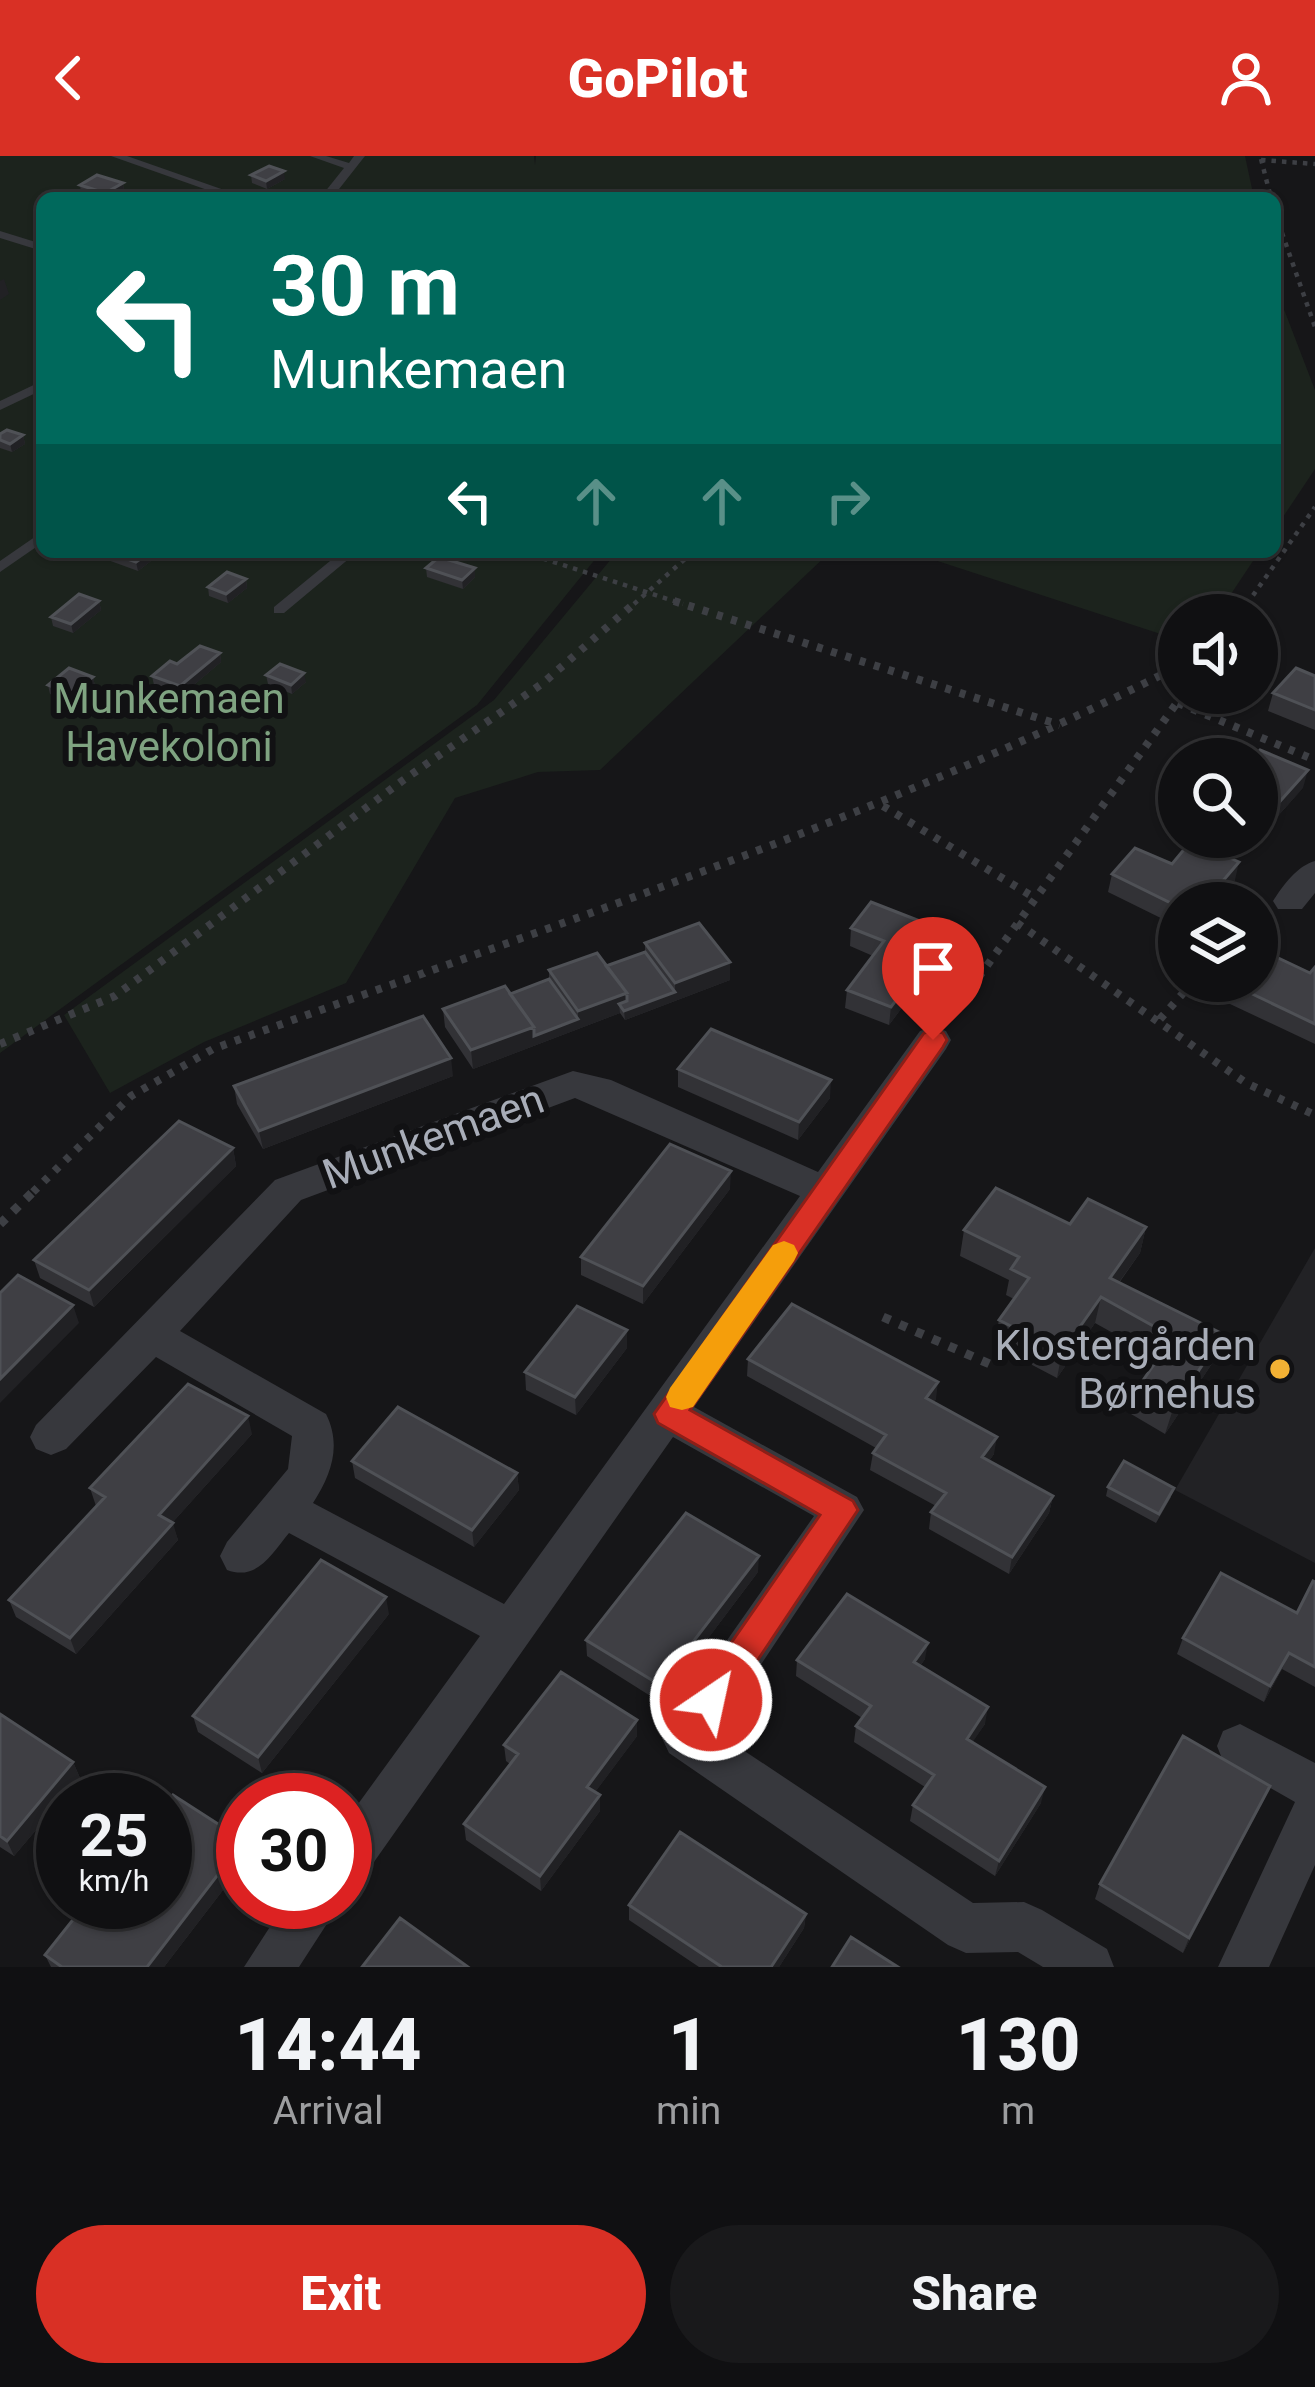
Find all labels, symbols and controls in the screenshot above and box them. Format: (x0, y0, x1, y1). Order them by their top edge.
icon: back (36, 45, 102, 111)
icon: person (1213, 45, 1279, 111)
text: GoPilot (567, 47, 748, 110)
text: 30 m (270, 237, 460, 336)
icon: left (72, 240, 228, 396)
text: Munkemaen (270, 338, 567, 401)
icon: left (437, 468, 503, 534)
icon: ahead (563, 468, 629, 534)
icon: ahead (689, 468, 755, 534)
icon: right (815, 468, 881, 534)
map controls (1158, 594, 1278, 1002)
button: sound (1158, 594, 1278, 714)
park label: Munkemaen Havekoloni (53, 674, 285, 771)
button: search (1158, 738, 1278, 858)
button: layers (1158, 882, 1278, 1002)
pin (882, 917, 984, 1040)
icon: arrive (900, 935, 966, 1001)
street label: Munkemaen (316, 1074, 550, 1199)
place label: Klostergården Børnehus (995, 1321, 1256, 1418)
marker: Klostergården Børnehus (1267, 1356, 1293, 1382)
position arrow (648, 1637, 774, 1763)
speed limit sign: 30 (216, 1773, 372, 1929)
text: 25 (80, 1800, 148, 1871)
text: km/h (79, 1863, 149, 1898)
text: 14:44 (235, 2003, 422, 2088)
text: 1 (668, 2003, 709, 2088)
text: 130 (956, 2003, 1080, 2088)
text: Arrival (273, 2088, 383, 2134)
text: min (656, 2088, 721, 2134)
text: m (1001, 2088, 1035, 2134)
button: Exit (36, 2225, 646, 2363)
button: Share (670, 2225, 1279, 2363)

